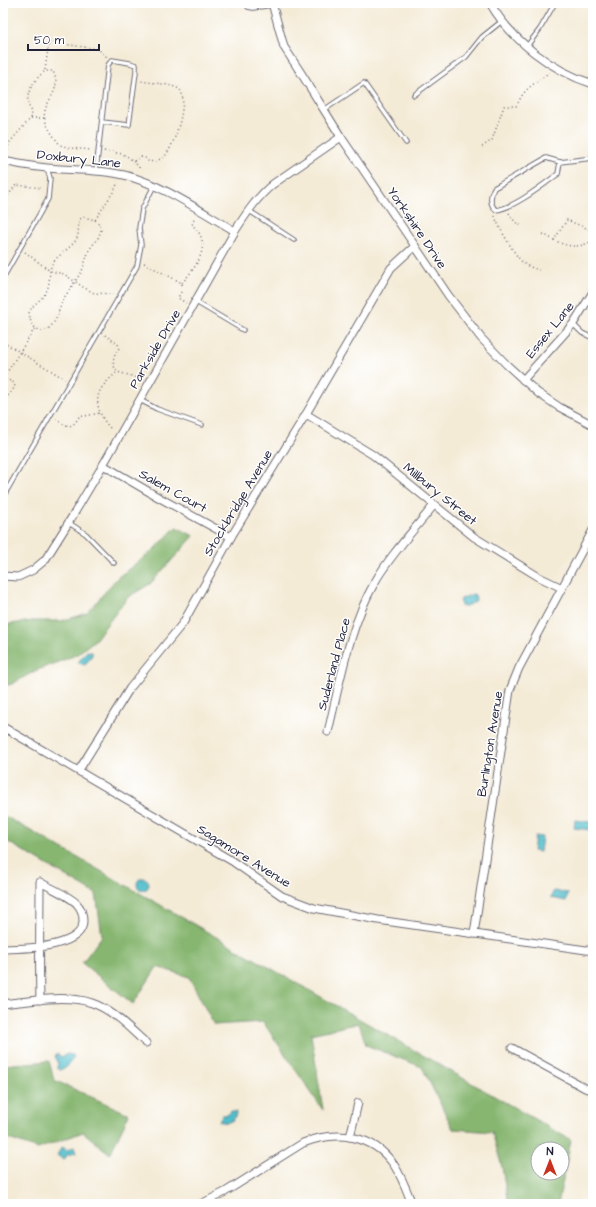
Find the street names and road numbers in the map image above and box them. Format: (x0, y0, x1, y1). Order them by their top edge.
street label: Doxbury Lane (36, 146, 122, 173)
street label: Yorkshire Drive (383, 184, 451, 272)
street label: Essex Lane (522, 298, 578, 362)
street label: Parkside Drive (125, 306, 185, 392)
street label: Stockbridge Avenue (199, 446, 278, 560)
street label: Millbury Street (399, 459, 481, 531)
street label: Salem Court (136, 465, 211, 517)
street label: Suderland Place (313, 616, 355, 712)
street label: Burlington Avenue (473, 690, 508, 798)
street label: Sagamore Avenue (193, 820, 294, 893)

